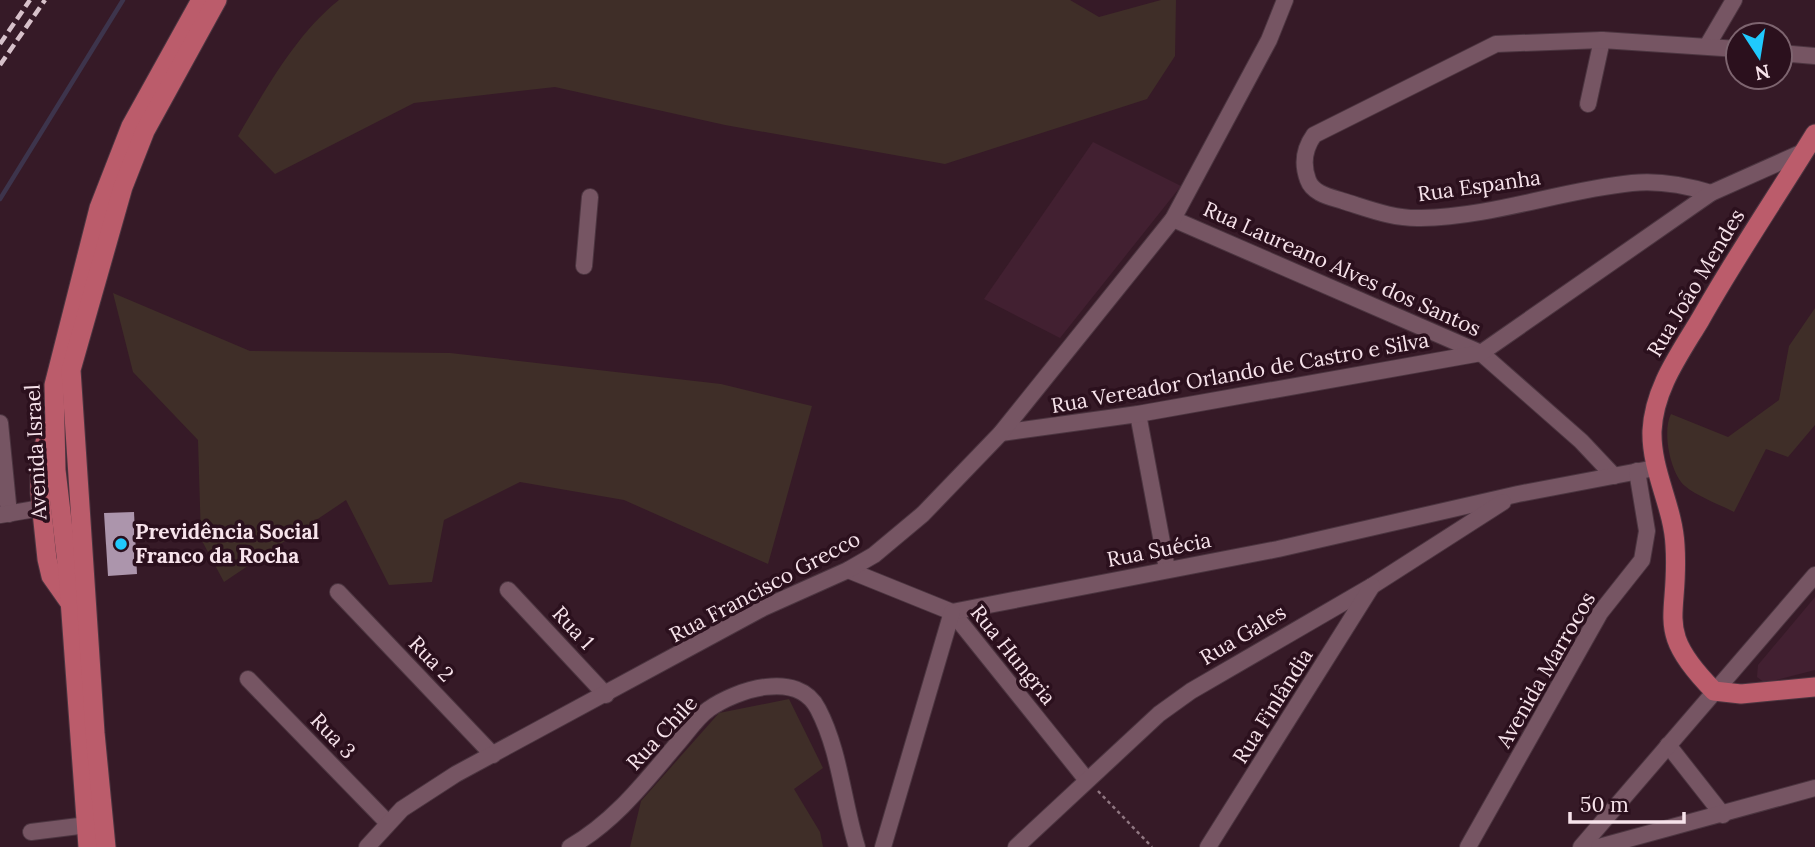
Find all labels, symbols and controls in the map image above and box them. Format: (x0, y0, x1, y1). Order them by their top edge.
north arrow (1724, 21, 1794, 91)
text: N (1753, 59, 1772, 86)
street label: Rua Espanha (1415, 163, 1543, 208)
street label: Rua Laureano Alves dos Santos (1199, 195, 1485, 342)
street label: Rua João Mendes (1641, 204, 1750, 362)
street label: Rua Vereador Orlando de Castro e Silva (1049, 326, 1431, 419)
street label: Avenida Israel (18, 384, 53, 521)
place label: Previdência Social Franco da Rocha (135, 518, 319, 569)
street label: Rua Francisco Grecco (665, 525, 865, 648)
street label: Rua Suécia (1105, 526, 1213, 573)
marker: Previdência Social Franco da Rocha (113, 536, 129, 552)
street label: Avenida Marrocos (1489, 587, 1601, 753)
street label: Rua Gales (1195, 598, 1291, 671)
street label: Rua Hungria (965, 599, 1062, 710)
street label: Rua 1 (547, 600, 600, 655)
street label: Rua 2 (403, 630, 460, 687)
street label: Rua Finlândia (1226, 643, 1319, 768)
street label: Rua Chile (620, 690, 703, 776)
street label: Rua 3 (305, 707, 362, 764)
scale bar (1570, 780, 1684, 824)
text: 50 m (1580, 791, 1629, 818)

